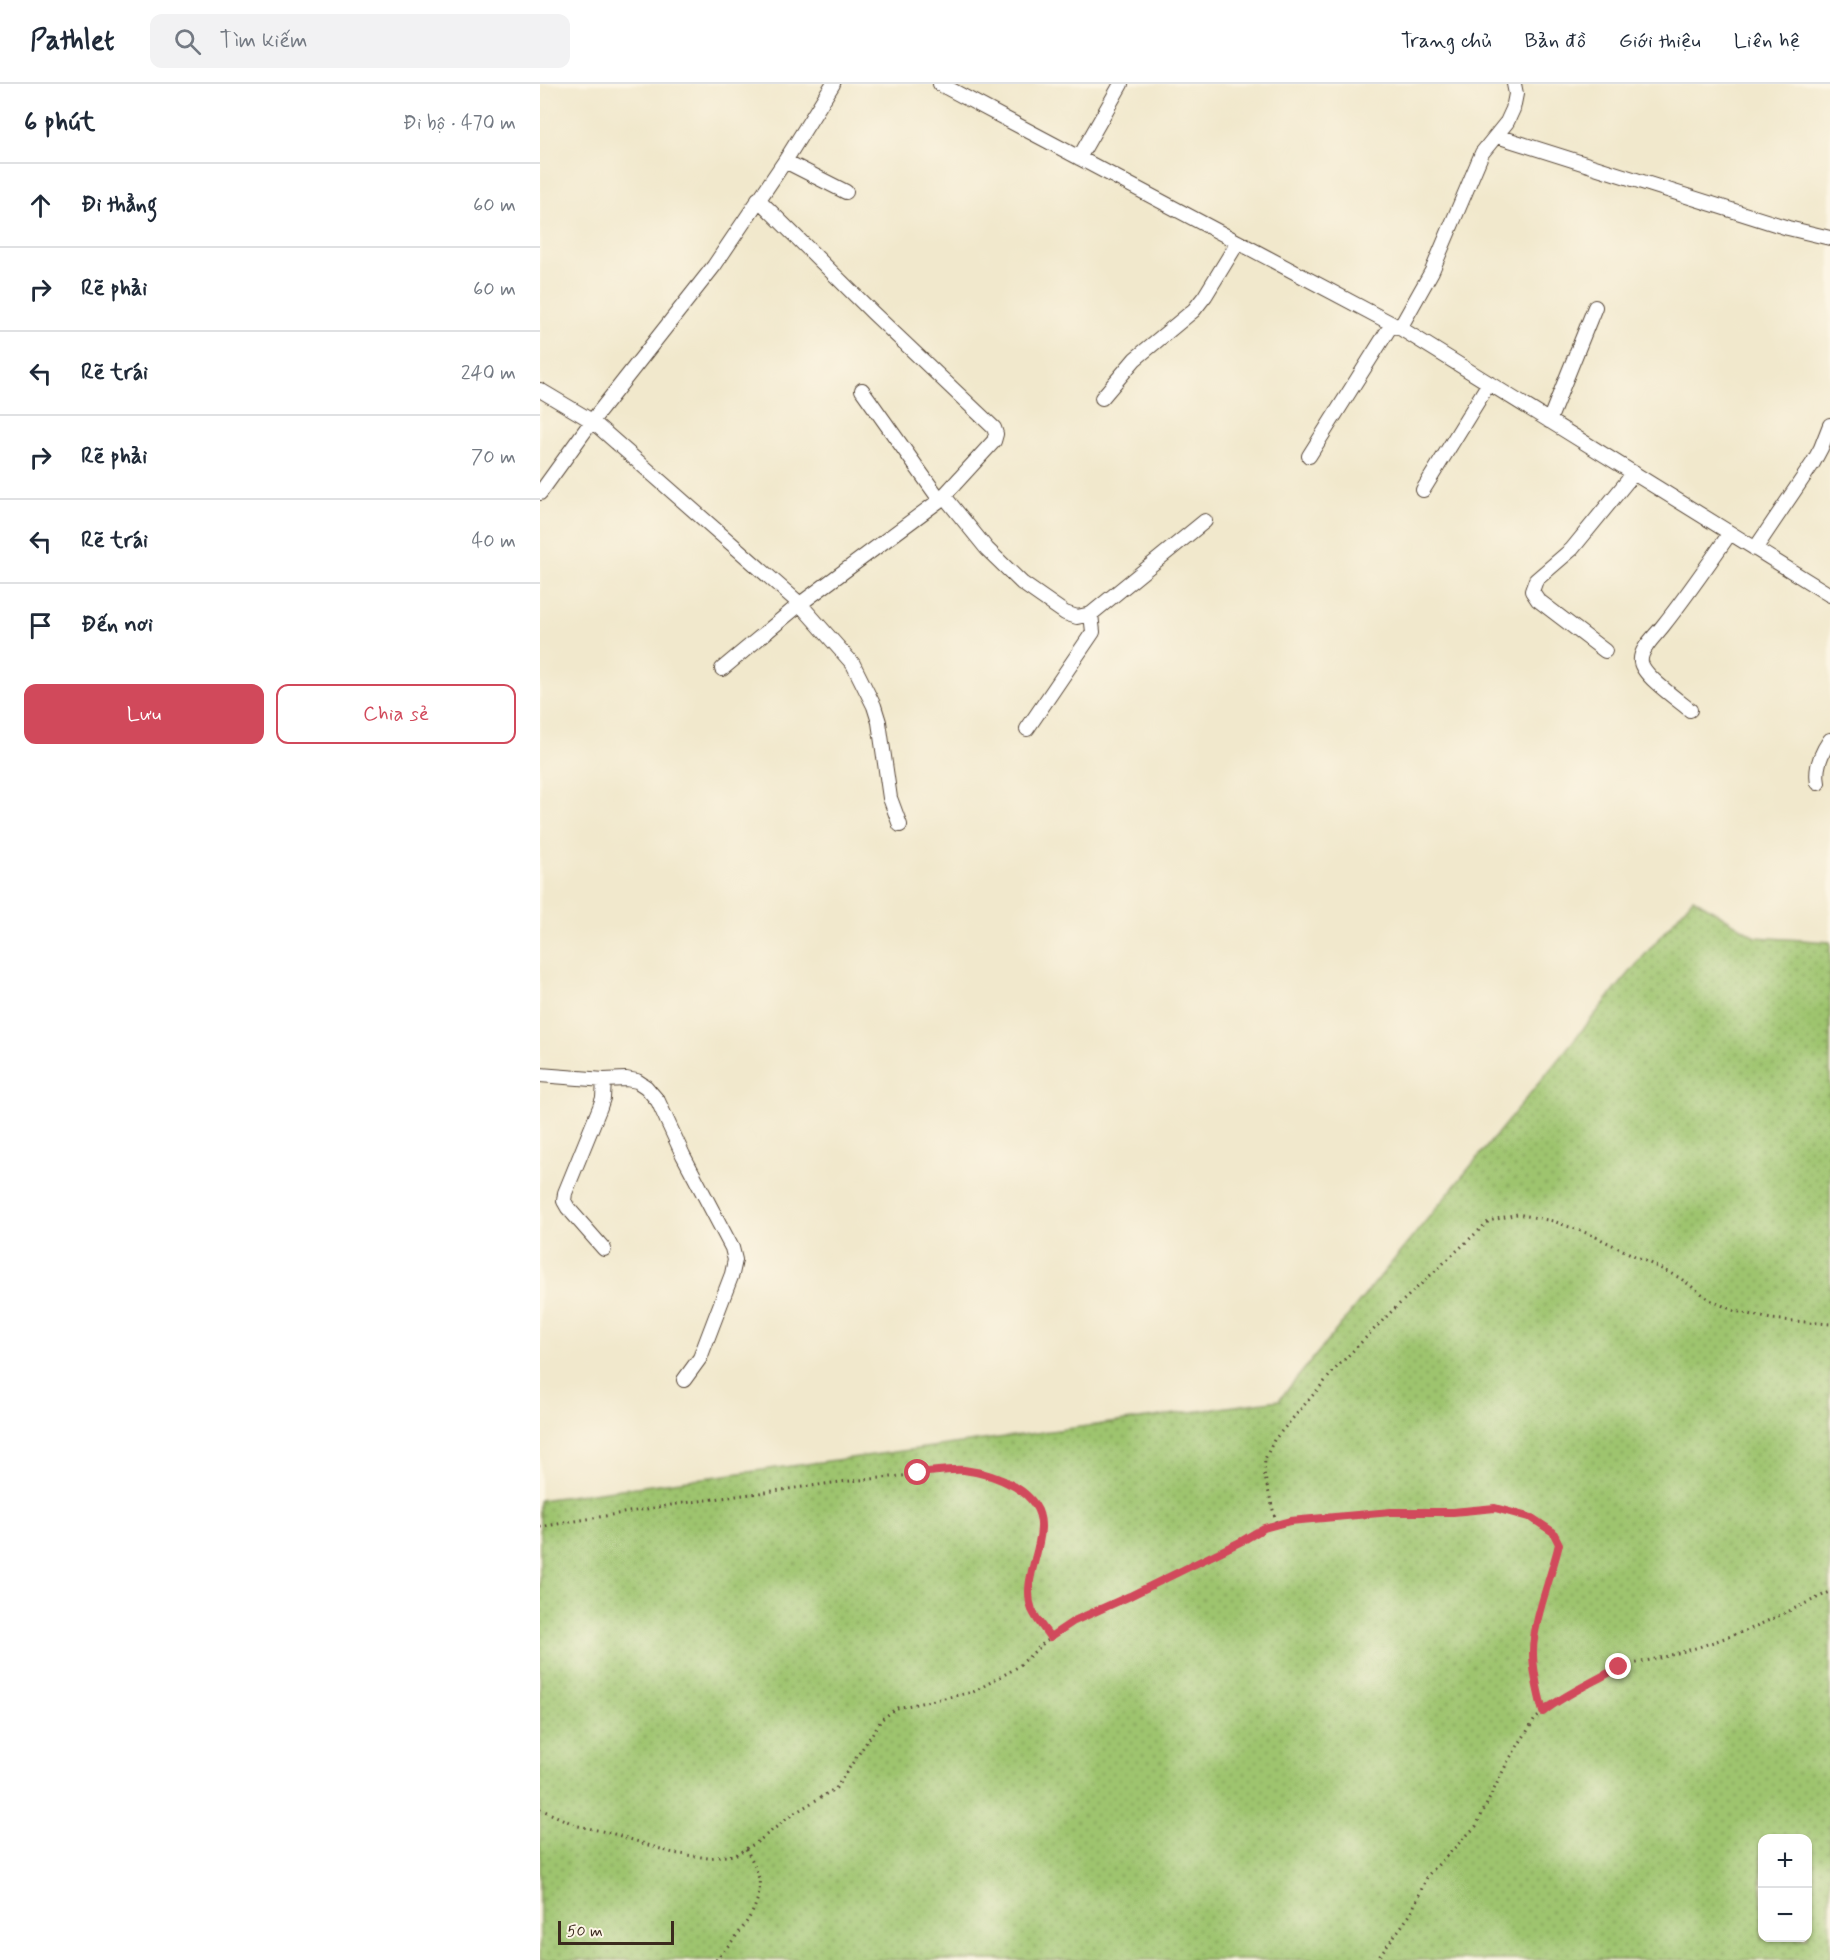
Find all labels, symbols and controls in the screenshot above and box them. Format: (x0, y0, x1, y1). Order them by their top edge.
search box (150, 14, 570, 68)
text: Pathlet (30, 23, 114, 60)
icon: search (171, 25, 204, 58)
text: Tìm kiếm (219, 27, 307, 55)
text: Trang chủ (1401, 27, 1492, 55)
text: Bản đồ (1525, 27, 1586, 55)
text: Giới thiệu (1619, 27, 1701, 55)
text: Liên hệ (1734, 27, 1800, 55)
text: 6 phút (24, 106, 95, 140)
text: Đi bộ · 470 m (403, 110, 516, 137)
icon: ahead (24, 189, 57, 222)
text: Đi thẳng (81, 191, 157, 219)
text: 60 m (473, 192, 516, 219)
icon: right (24, 273, 57, 306)
text: Rẽ phải (81, 275, 147, 303)
text: 60 m (473, 276, 516, 303)
icon: left (24, 357, 57, 390)
text: Rẽ trái (81, 359, 148, 387)
text: 240 m (461, 360, 516, 387)
icon: right (24, 441, 57, 474)
text: Rẽ phải (81, 443, 147, 471)
text: 70 m (471, 444, 516, 471)
icon: left (24, 525, 57, 558)
text: Rẽ trái (81, 527, 148, 555)
text: 40 m (472, 528, 516, 555)
icon: arrive (24, 609, 57, 642)
text: Đến nơi (81, 611, 153, 639)
button: Lưu (24, 684, 264, 744)
button: Chia sẻ (276, 684, 516, 744)
route start (904, 1459, 930, 1485)
route end (1605, 1653, 1631, 1679)
map controls (1758, 1834, 1812, 1942)
button: + (1758, 1834, 1812, 1888)
button: − (1758, 1888, 1812, 1942)
scale bar (558, 1918, 674, 1946)
text: 50 m (567, 1921, 603, 1942)

